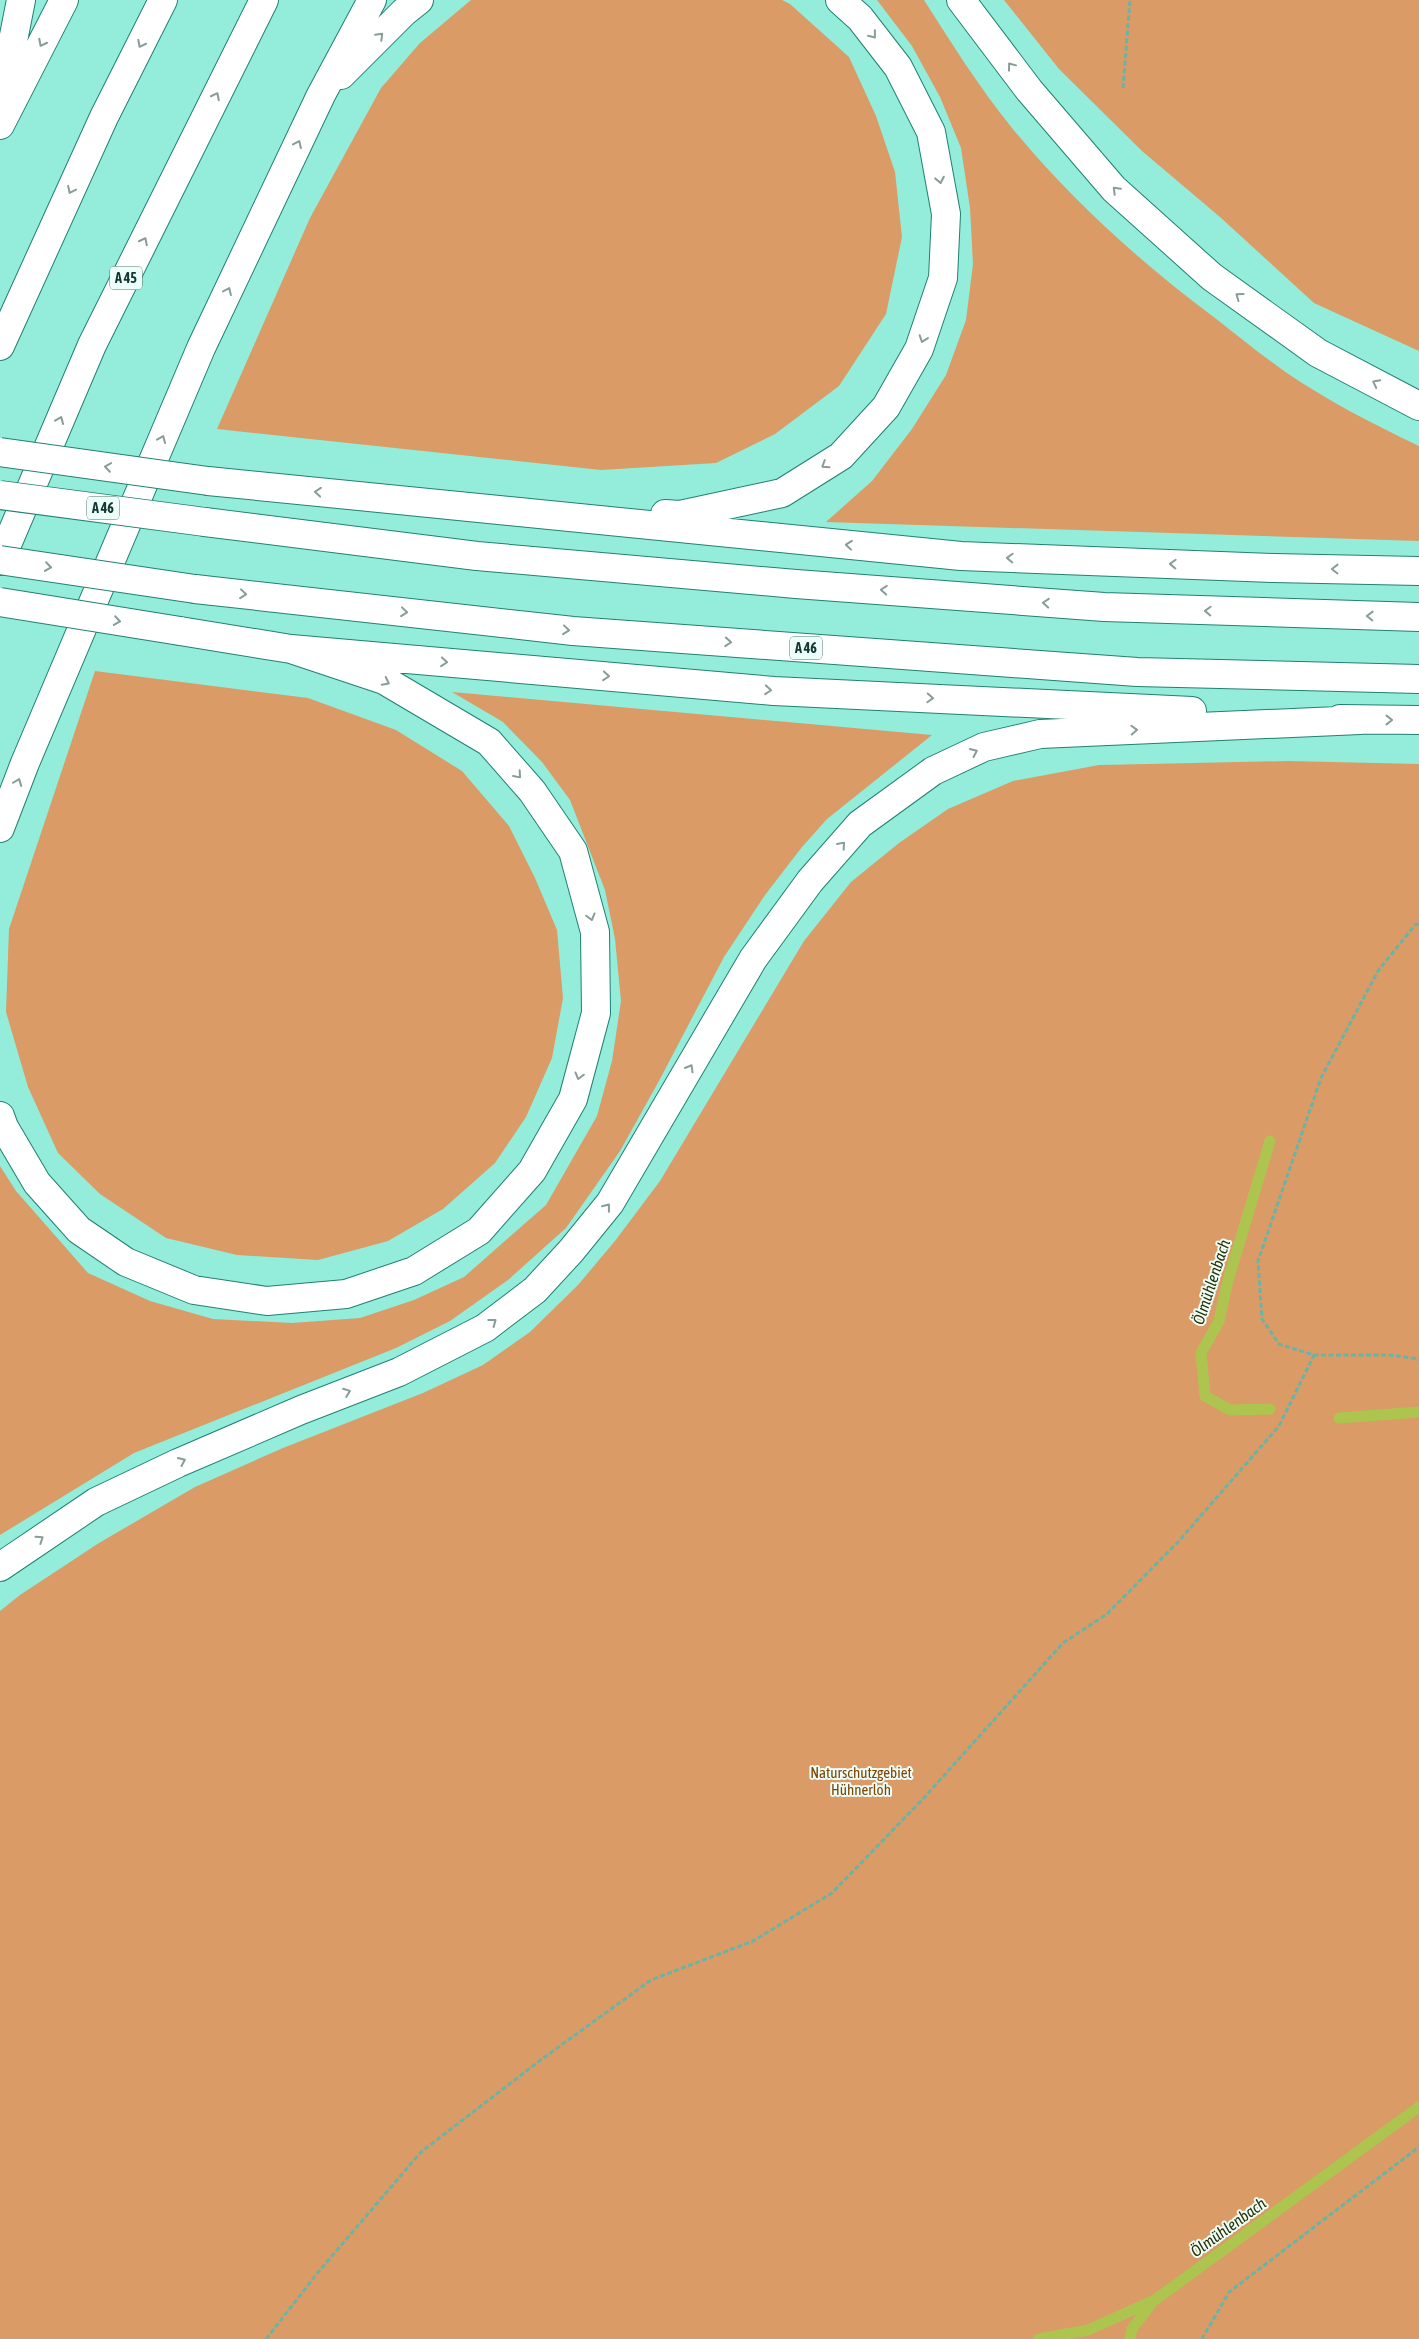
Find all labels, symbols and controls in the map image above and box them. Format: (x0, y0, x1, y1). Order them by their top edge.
one-way arrow (868, 29, 876, 38)
one-way arrow (374, 33, 383, 42)
one-way arrow (38, 38, 48, 47)
one-way arrow (137, 38, 147, 47)
one-way arrow (1008, 62, 1017, 72)
one-way arrow (210, 92, 220, 101)
one-way arrow (292, 140, 302, 149)
one-way arrow (934, 176, 945, 185)
one-way arrow (66, 185, 77, 194)
one-way arrow (1113, 187, 1122, 196)
one-way arrow (138, 237, 148, 246)
road number: A 45 (110, 266, 142, 290)
one-way arrow (222, 287, 232, 296)
one-way arrow (1235, 293, 1245, 302)
one-way arrow (919, 334, 929, 343)
one-way arrow (1372, 379, 1381, 389)
one-way arrow (54, 416, 65, 425)
one-way arrow (156, 435, 167, 444)
one-way arrow (821, 459, 830, 469)
one-way arrow (104, 463, 112, 473)
one-way arrow (313, 487, 321, 498)
road number: A 46 (87, 496, 119, 520)
one-way arrow (844, 540, 852, 551)
one-way arrow (1006, 553, 1014, 563)
one-way arrow (1169, 559, 1176, 569)
one-way arrow (44, 562, 53, 572)
one-way arrow (1331, 564, 1339, 574)
one-way arrow (879, 585, 887, 596)
one-way arrow (239, 589, 247, 600)
one-way arrow (1041, 597, 1049, 608)
one-way arrow (401, 606, 409, 617)
one-way arrow (1204, 606, 1212, 616)
one-way arrow (1366, 611, 1374, 622)
one-way arrow (113, 616, 122, 626)
one-way arrow (562, 624, 570, 635)
road number: A 46 (790, 636, 822, 660)
one-way arrow (724, 637, 732, 648)
one-way arrow (440, 656, 448, 667)
one-way arrow (602, 670, 610, 681)
one-way arrow (381, 676, 390, 686)
one-way arrow (764, 684, 772, 695)
one-way arrow (926, 693, 934, 704)
one-way arrow (1386, 715, 1394, 725)
one-way arrow (1130, 725, 1138, 735)
one-way arrow (969, 747, 978, 758)
one-way arrow (512, 769, 521, 778)
one-way arrow (12, 779, 22, 787)
one-way arrow (837, 841, 846, 850)
one-way arrow (585, 912, 596, 921)
one-way arrow (684, 1064, 694, 1073)
one-way arrow (574, 1072, 585, 1081)
one-way arrow (601, 1204, 609, 1213)
water label: Ölmühlenbach (1189, 1237, 1233, 1327)
one-way arrow (487, 1319, 497, 1328)
one-way arrow (342, 1388, 351, 1398)
one-way arrow (177, 1457, 186, 1468)
one-way arrow (34, 1536, 44, 1545)
park label: Naturschutzgebiet Hühnerloh (810, 1764, 912, 1798)
water label: Ölmühlenbach (1187, 2194, 1269, 2260)

